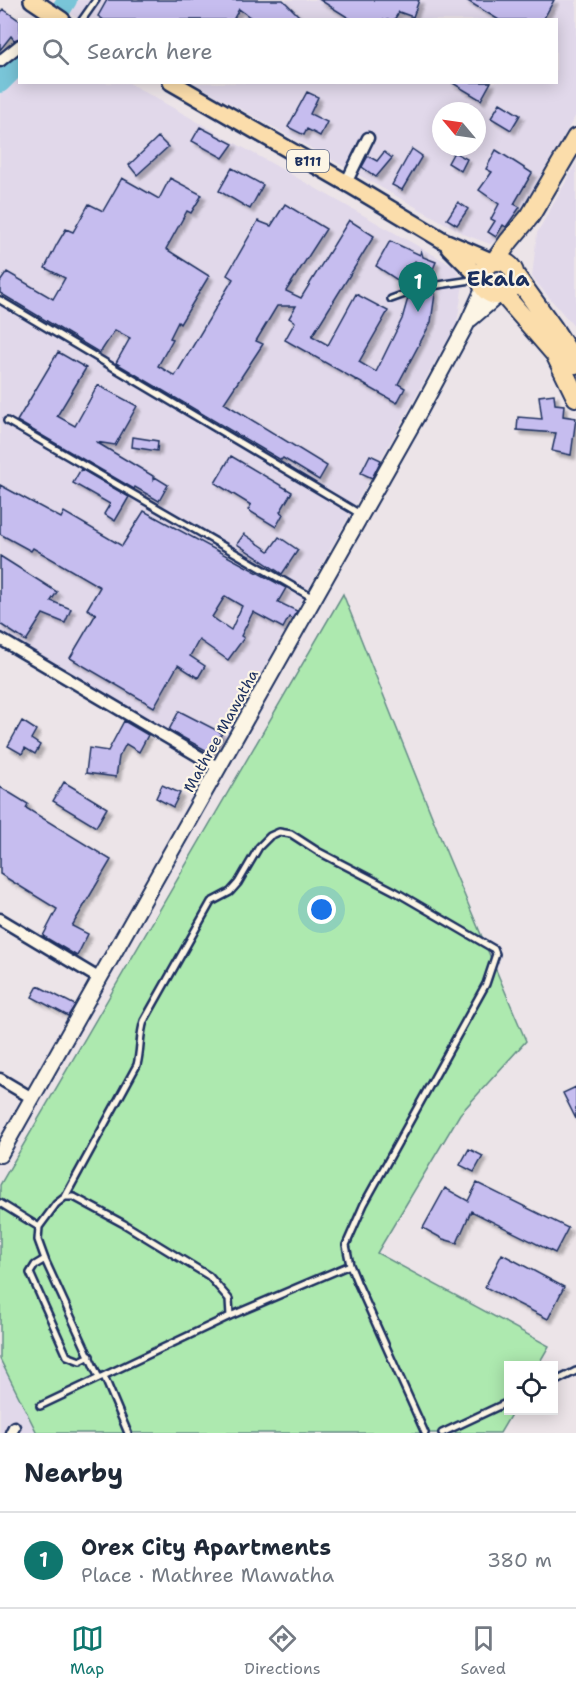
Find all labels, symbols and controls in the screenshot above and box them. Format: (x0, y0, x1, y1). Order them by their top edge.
search box (18, 18, 558, 84)
icon: search (39, 35, 72, 68)
text: Search here (87, 37, 213, 66)
north arrow (432, 102, 486, 156)
road number: B111 (287, 150, 329, 172)
pin: 1 (398, 262, 438, 312)
district label: Ekala (467, 265, 530, 293)
street label: Mathree Mawatha (179, 666, 263, 796)
your location (307, 895, 336, 924)
map controls (504, 1361, 558, 1415)
button: locate (504, 1361, 558, 1415)
text: Nearby (24, 1455, 123, 1490)
text: Orex City Apartments (81, 1533, 331, 1562)
text: 1 (39, 1547, 48, 1573)
text: 380 m (487, 1547, 552, 1573)
text: Place · Mathree Mawatha (81, 1562, 334, 1588)
tab: Map (70, 1622, 104, 1679)
tab: Directions (244, 1622, 321, 1679)
tab: Saved (461, 1622, 506, 1679)

